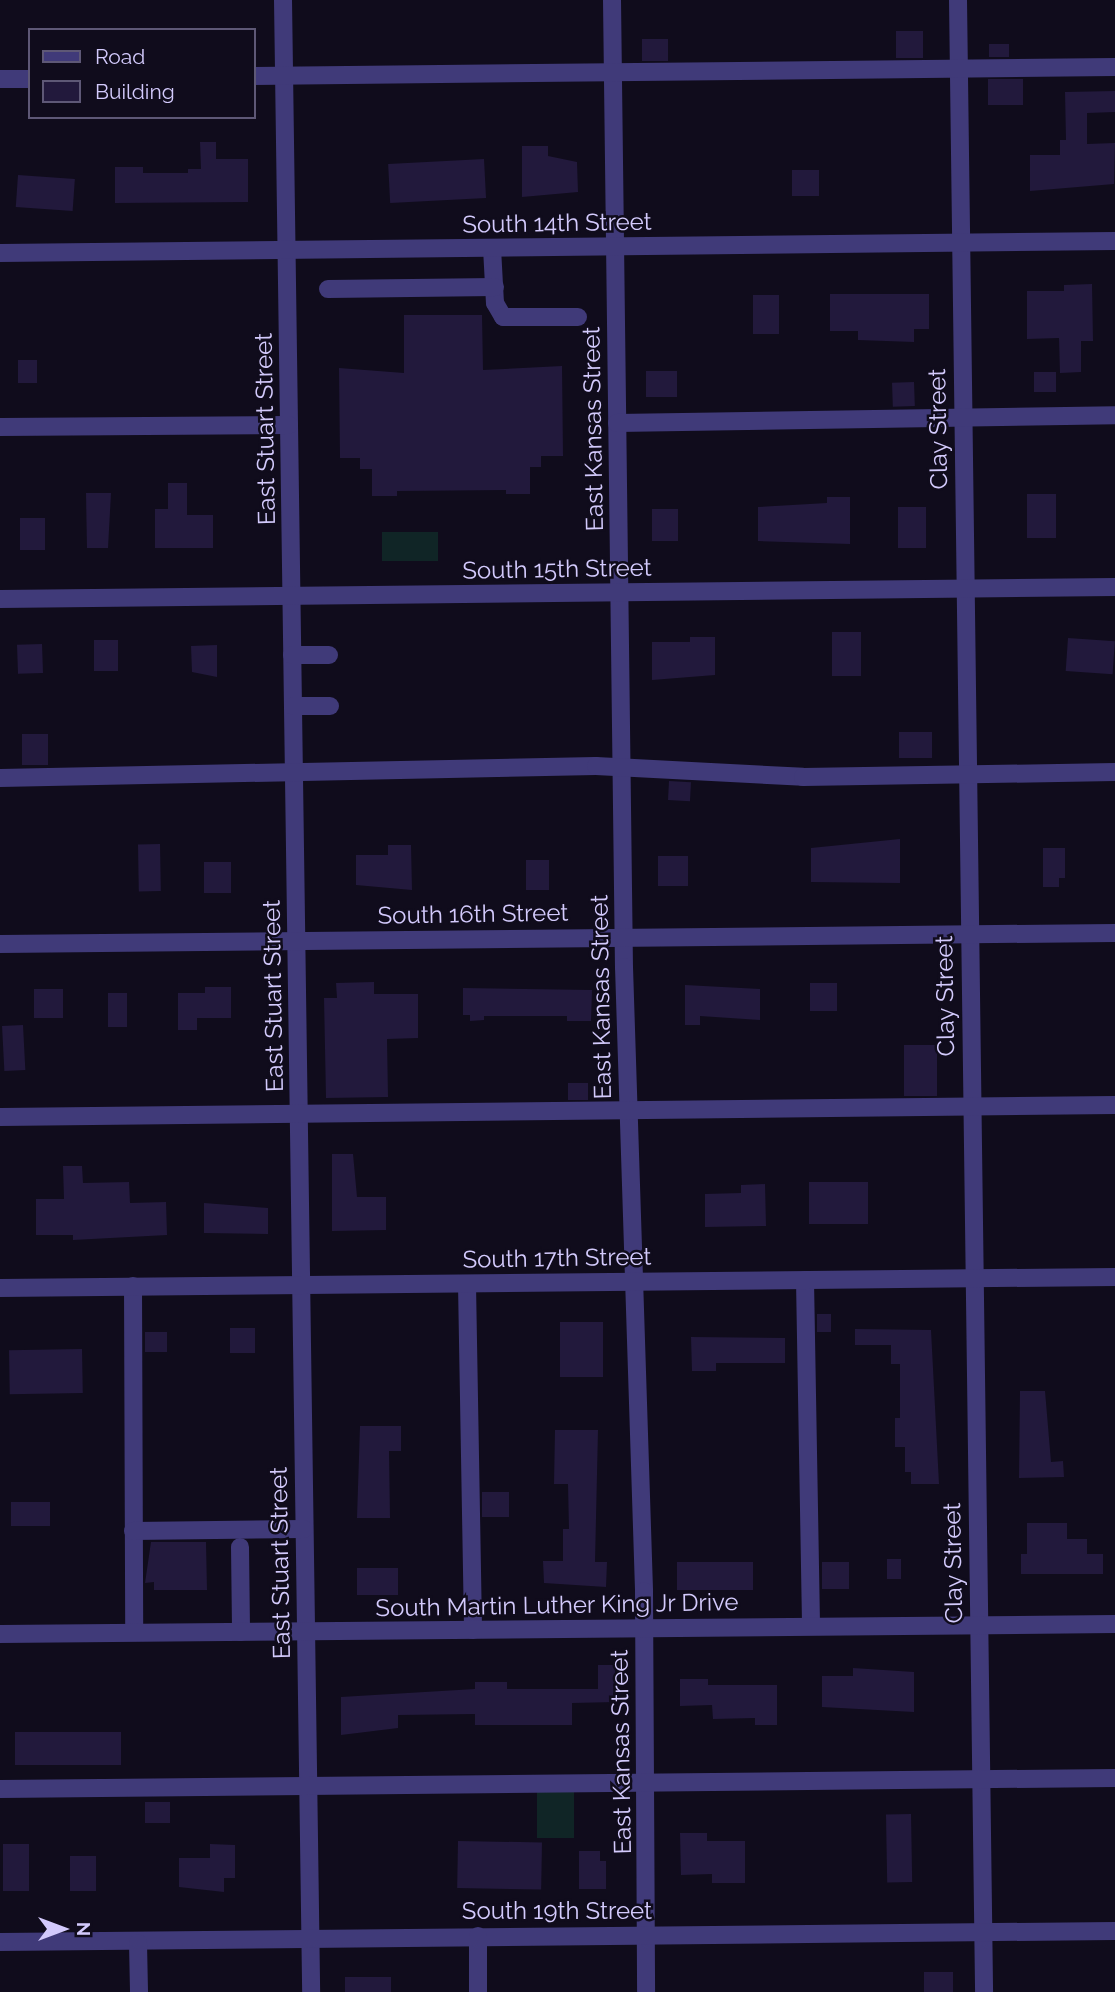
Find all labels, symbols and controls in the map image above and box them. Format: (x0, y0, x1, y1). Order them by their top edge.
legend (28, 28, 256, 119)
text: Road (95, 44, 145, 69)
text: Building (95, 79, 175, 104)
street label: South 14th Street (462, 207, 652, 239)
street label: East Kansas Street (577, 326, 609, 532)
street label: East Stuart Street (249, 333, 281, 525)
street label: Clay Street (923, 368, 953, 490)
street label: South 15th Street (462, 553, 652, 585)
street label: East Kansas Street (585, 894, 617, 1100)
street label: South 16th Street (377, 898, 569, 930)
street label: East Stuart Street (257, 900, 289, 1092)
street label: Clay Street (930, 935, 960, 1057)
street label: South 17th Street (462, 1242, 652, 1274)
street label: East Stuart Street (264, 1467, 296, 1659)
street label: Clay Street (938, 1502, 968, 1624)
street label: South Martin Luther King Jr Drive (374, 1587, 740, 1623)
street label: East Kansas Street (605, 1649, 637, 1855)
north arrow (28, 1894, 98, 1964)
street label: South 19th Street (462, 1897, 652, 1925)
text: N (73, 1922, 95, 1936)

